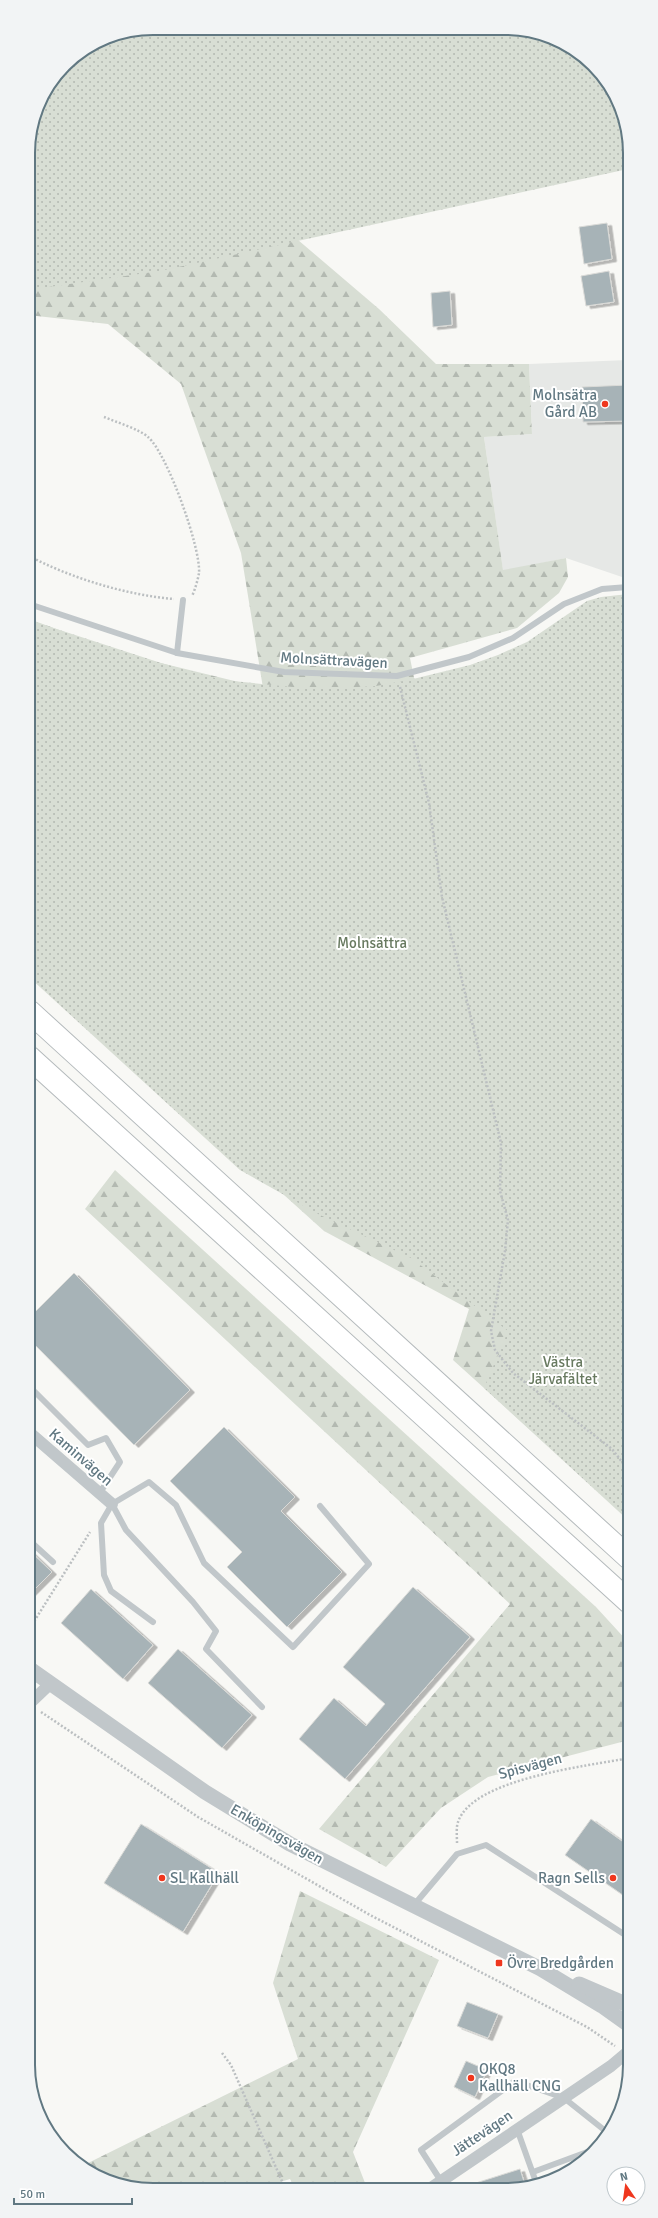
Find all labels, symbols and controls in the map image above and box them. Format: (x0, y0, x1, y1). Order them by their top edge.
place label: Molnsätra Gård AB (532, 386, 597, 421)
marker: Molnsätra Gård AB (600, 399, 610, 409)
street label: Molnsättravägen (280, 648, 388, 672)
park label: Molnsättra (337, 934, 407, 952)
park label: Västra Järvafältet (529, 1353, 597, 1388)
street label: Kaminvägen (45, 1424, 117, 1490)
street label: Spisvägen (496, 1749, 564, 1783)
street label: Enköpingsvägen (227, 1800, 327, 1868)
place label: SL Kallhäll (170, 1869, 239, 1887)
place label: Ragn Sells (538, 1869, 605, 1887)
marker: SL Kallhäll (157, 1873, 167, 1883)
marker: Ragn Sells (608, 1873, 618, 1883)
place label: Övre Bredgården (507, 1954, 614, 1972)
marker: Övre Bredgården (494, 1958, 504, 1968)
place label: OKQ8 Kallhäll CNG (479, 2060, 561, 2095)
marker: OKQ8 Kallhäll CNG (466, 2073, 476, 2083)
street label: Jättevägen (448, 2106, 516, 2160)
north arrow (606, 2166, 646, 2206)
text: N (619, 2170, 629, 2184)
scale bar (14, 2180, 132, 2206)
text: 50 m (20, 2187, 45, 2202)

